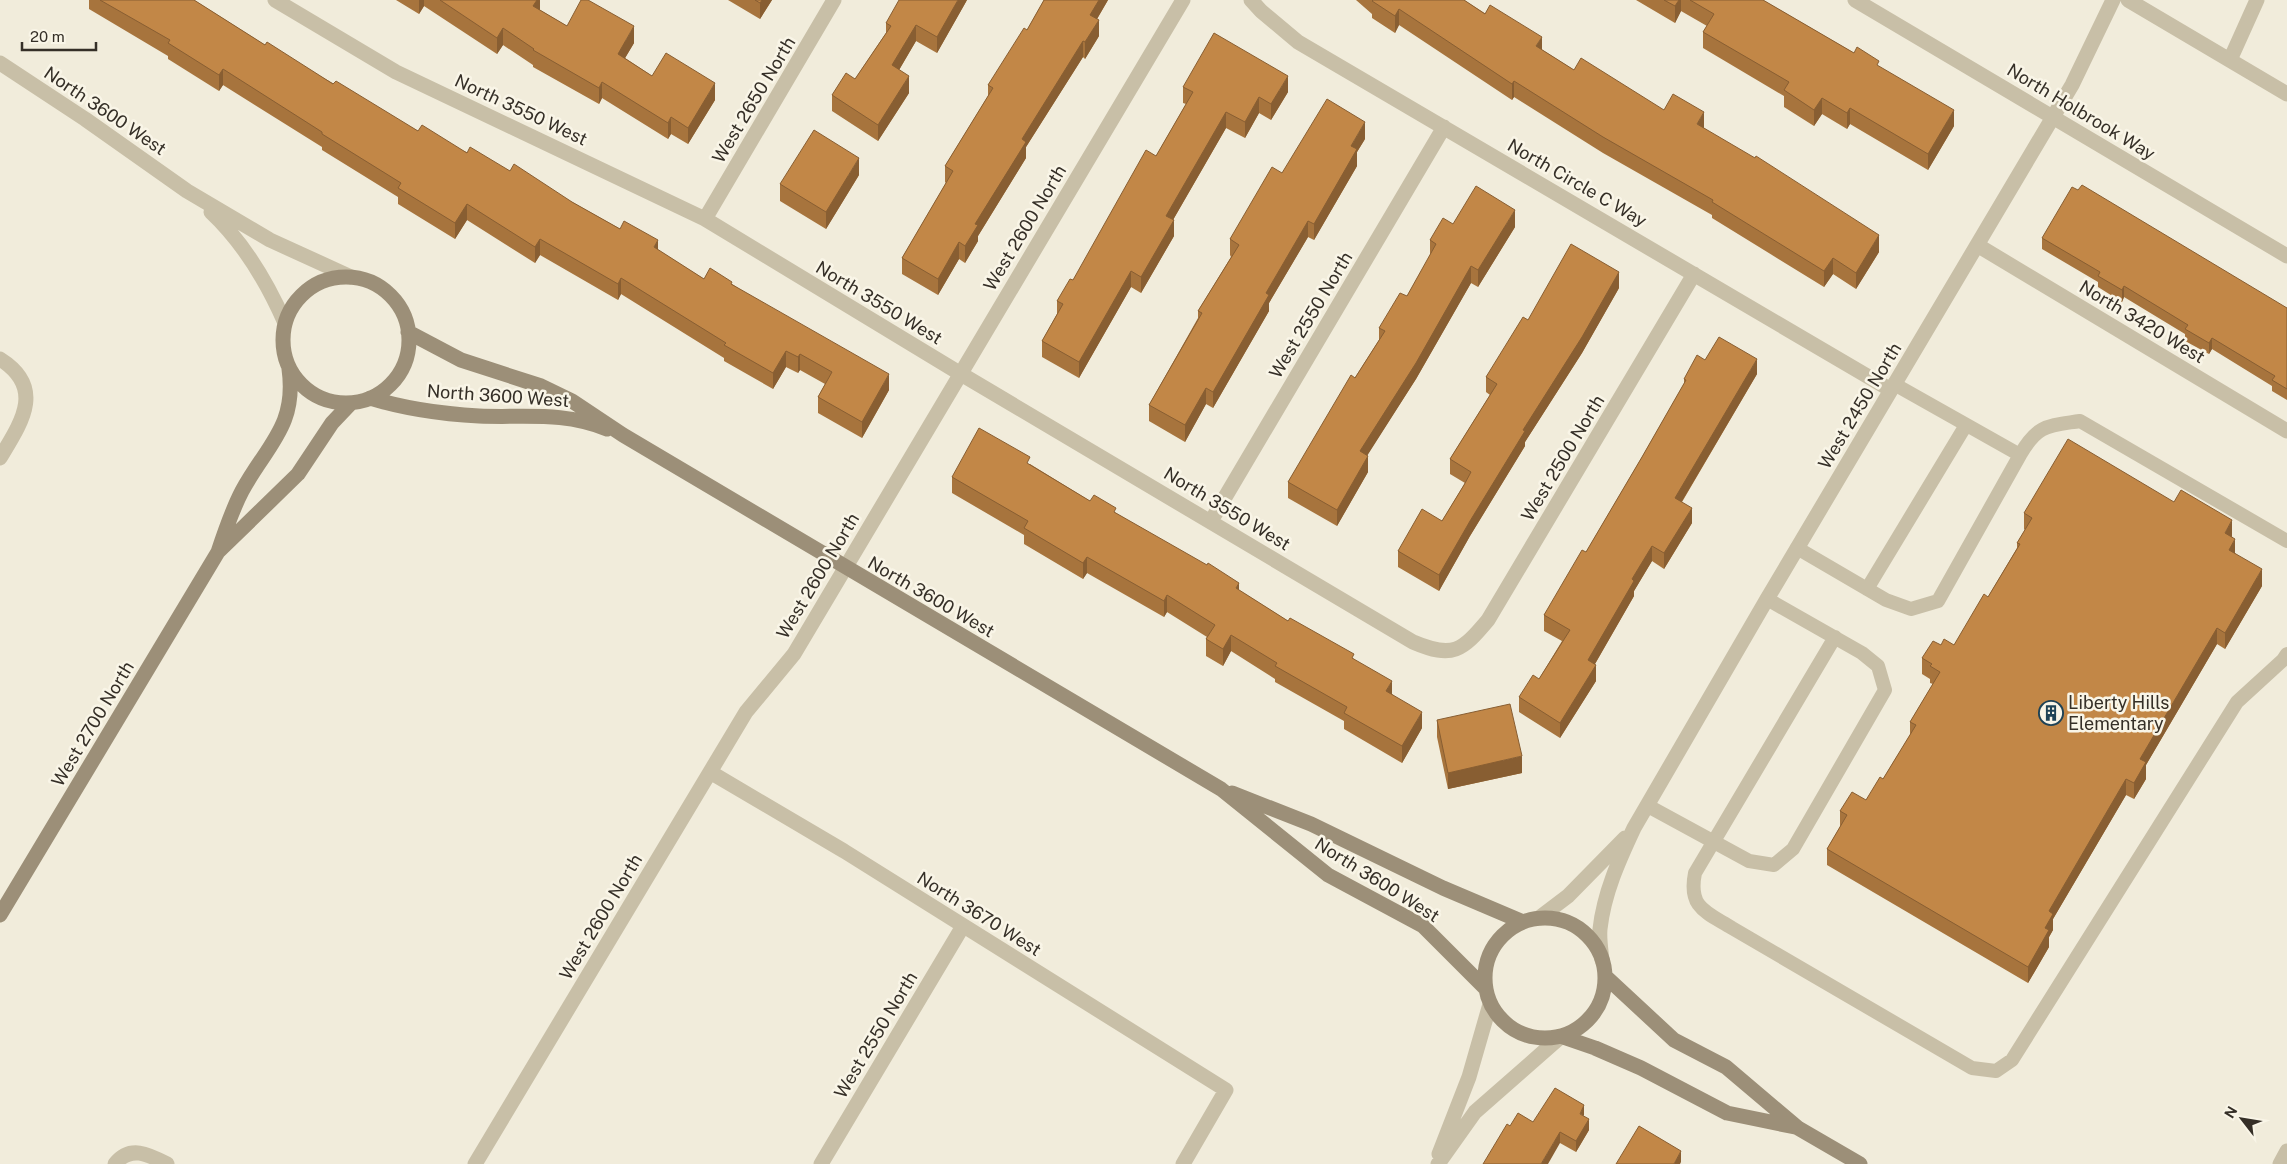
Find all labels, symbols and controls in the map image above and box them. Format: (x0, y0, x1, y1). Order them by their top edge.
scale bar (22, 20, 96, 52)
text: 20 m (30, 28, 65, 45)
street label: West 2650 North (708, 33, 800, 167)
street label: North Holbrook Way (2003, 59, 2159, 164)
street label: North 3600 West (40, 62, 170, 159)
street label: North 3550 West (452, 70, 591, 149)
street label: North Circle C Way (1504, 134, 1651, 231)
street label: West 2600 North (979, 161, 1070, 294)
street label: West 2550 North (1265, 248, 1357, 382)
street label: North 3550 West (812, 257, 946, 349)
street label: North 3420 West (2076, 276, 2209, 367)
street label: West 2450 North (1814, 339, 1905, 473)
street label: North 3600 West (426, 380, 570, 411)
street label: West 2500 North (1517, 391, 1608, 524)
street label: North 3550 West (1160, 463, 1294, 555)
street label: West 2600 North (772, 509, 863, 642)
street label: North 3600 West (864, 552, 998, 641)
street label: West 2700 North (47, 657, 138, 790)
place label: Liberty Hills Elementary (2068, 692, 2169, 734)
building icon: Liberty Hills Elementary (2038, 700, 2064, 726)
street label: North 3600 West (1311, 833, 1443, 926)
street label: West 2600 North (555, 850, 646, 983)
street label: North 3670 West (913, 867, 1045, 960)
street label: West 2550 North (830, 968, 922, 1102)
north arrow (2217, 1094, 2267, 1144)
text: N (2221, 1103, 2241, 1121)

